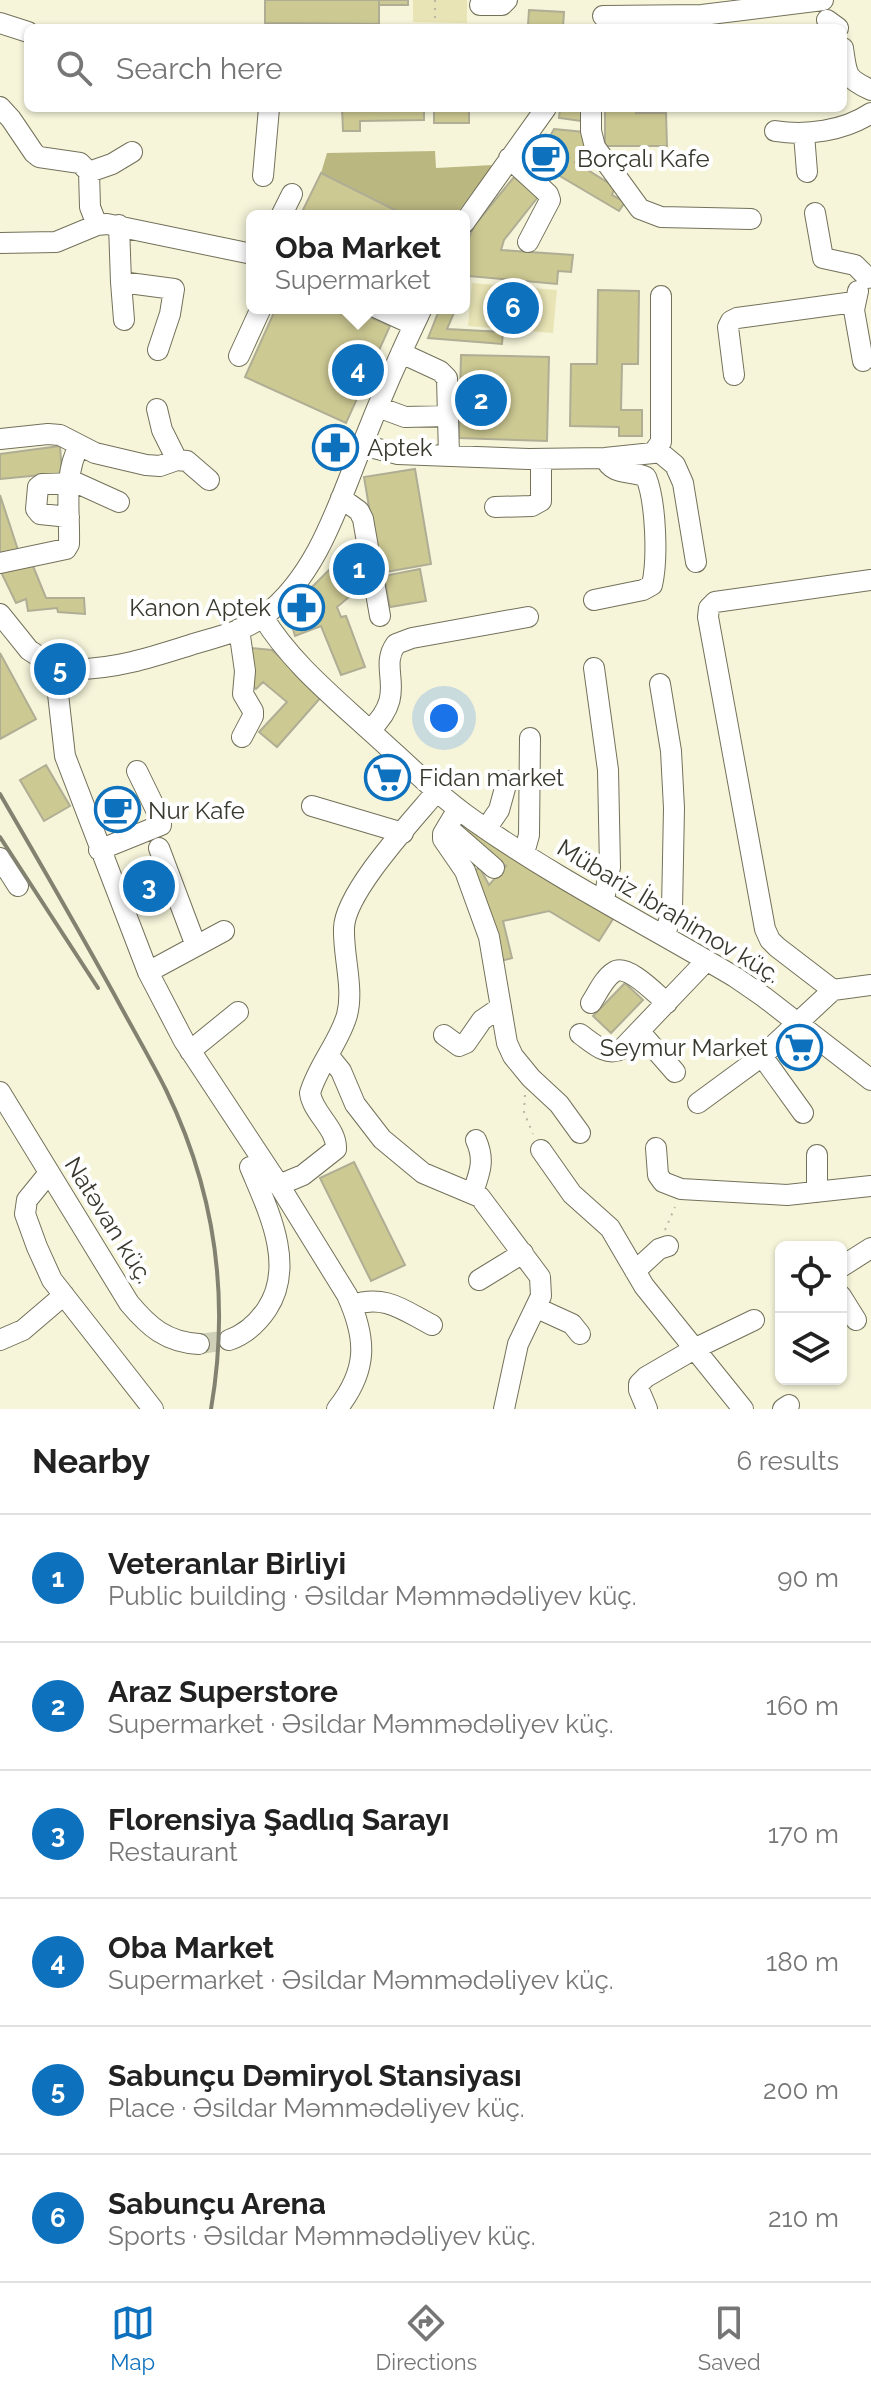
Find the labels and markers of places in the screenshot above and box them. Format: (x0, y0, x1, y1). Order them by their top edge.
cafe icon: Borçalı Kafe (522, 134, 570, 182)
place label: Borçalı Kafe (577, 144, 709, 173)
pin: 6 (487, 278, 539, 338)
pin: 4 (332, 340, 384, 400)
pin: 2 (455, 370, 507, 430)
pharmacy icon: Aptek (312, 423, 360, 471)
place label: Aptek (367, 433, 433, 462)
pin: 1 (333, 539, 385, 599)
pharmacy icon: Kanon Aptek (278, 583, 326, 631)
place label: Kanon Aptek (129, 593, 271, 622)
pin: 5 (34, 639, 86, 699)
supermarket icon: Fidan market (364, 753, 412, 801)
place label: Fidan market (419, 763, 564, 792)
cafe icon: Nur Kafe (93, 786, 141, 834)
place label: Nur Kafe (148, 796, 245, 825)
pin: 3 (123, 856, 175, 916)
supermarket icon: Seymur Market (775, 1023, 823, 1071)
place label: Seymur Market (600, 1033, 768, 1062)

